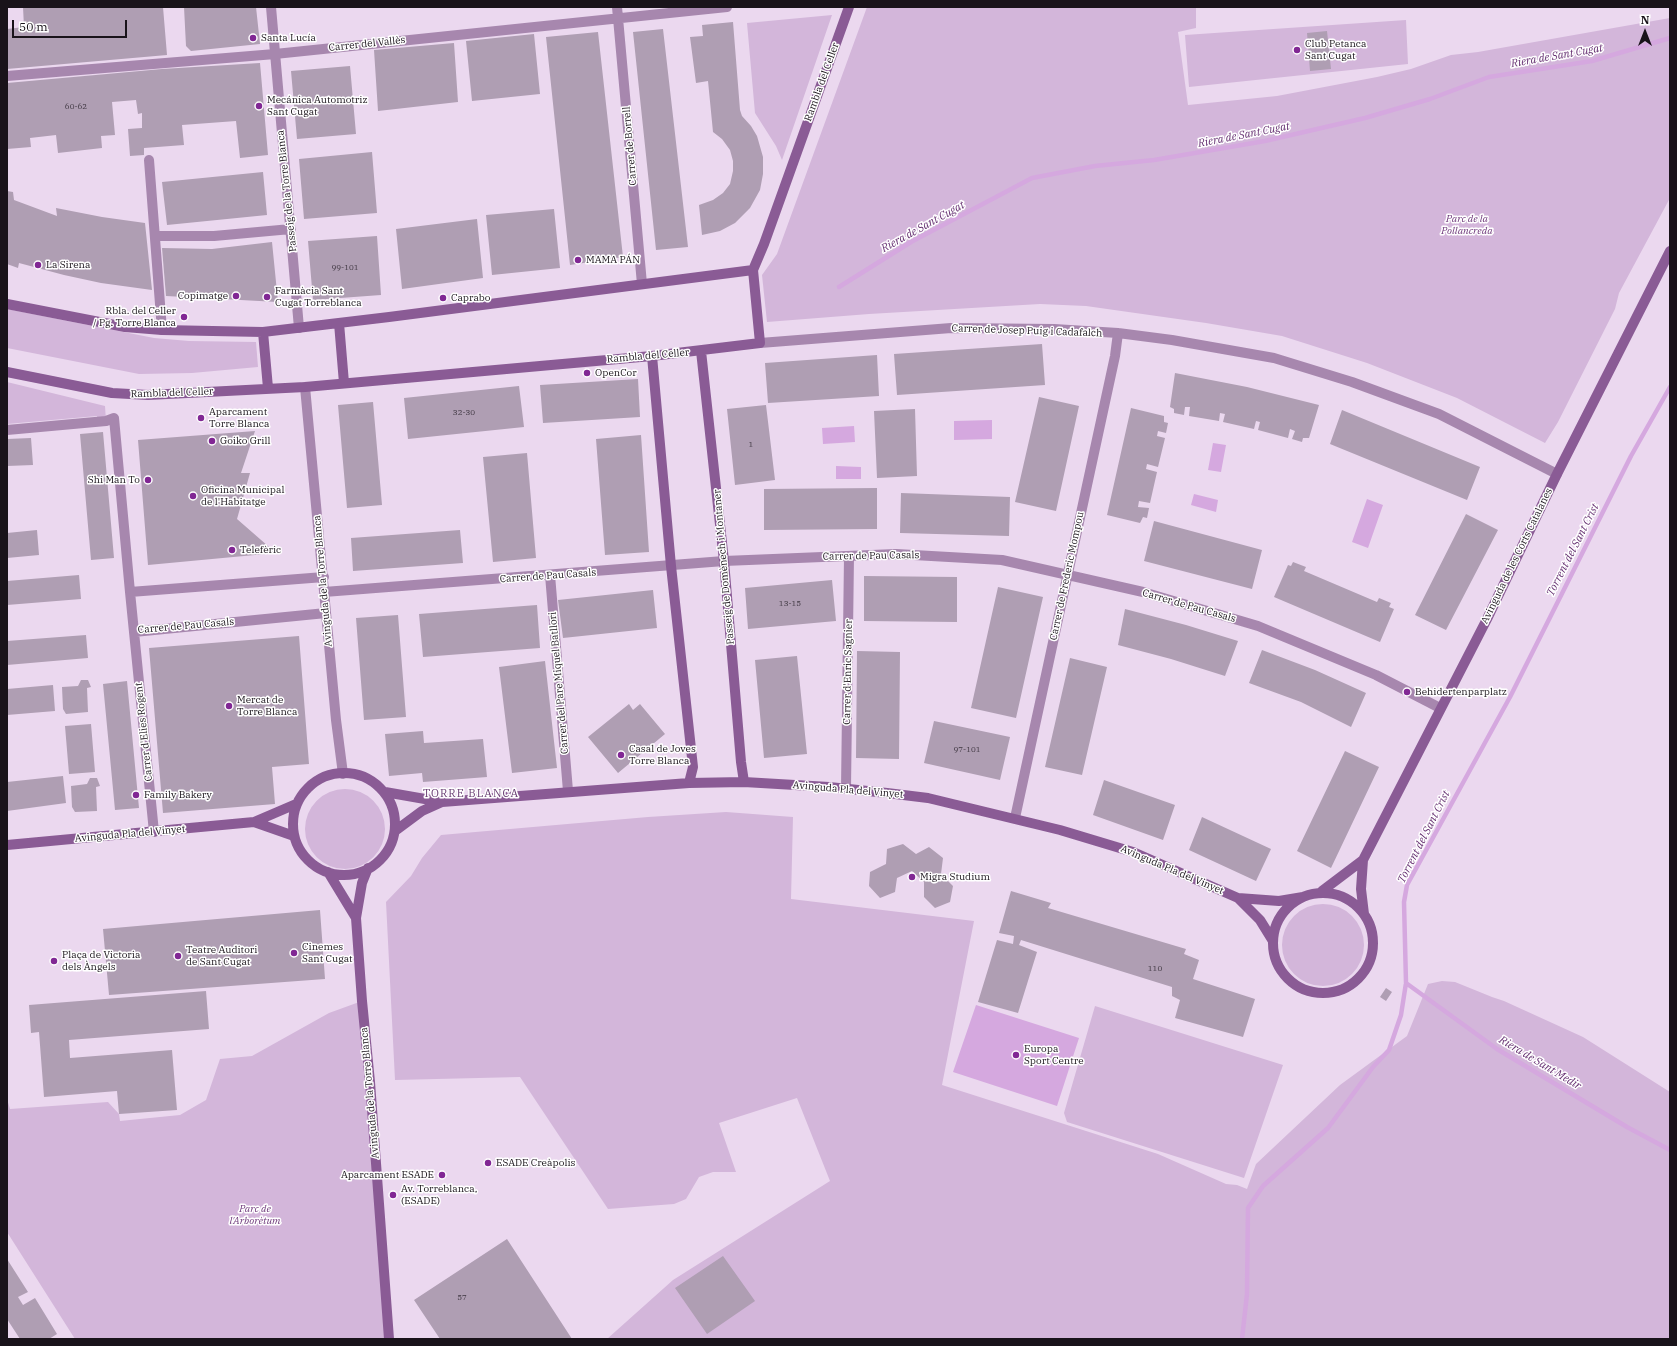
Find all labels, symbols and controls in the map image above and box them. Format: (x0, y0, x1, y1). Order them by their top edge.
scale bar (14, 12, 129, 38)
north arrow (1625, 12, 1665, 52)
text: N (1641, 13, 1649, 27)
text: 50 m (19, 19, 48, 34)
place label: Santa Lucía (261, 32, 316, 44)
marker: Santa Lucía (248, 33, 258, 43)
street label: Carrer del Vallès (328, 34, 406, 54)
place label: Club Petanca Sant Cugat (1305, 38, 1366, 62)
street label: Rambla del Celler (802, 41, 842, 123)
water label: Riera de Sant Cugat (1510, 41, 1604, 71)
marker: Club Petanca Sant Cugat (1292, 45, 1302, 55)
place label: Mecánica Automotriz Sant Cugat (267, 94, 367, 118)
marker: Mecánica Automotriz Sant Cugat (254, 101, 264, 111)
house number: 60-62 (65, 102, 87, 112)
street label: Carrer de Borrell (621, 106, 639, 186)
water label: Riera de Sant Cugat (1197, 120, 1291, 150)
street label: Passeig de la Torre Blanca (275, 129, 299, 253)
water label: Riera de Sant Cugat (879, 199, 967, 255)
park label: Parc de la Pollancreda (1441, 213, 1493, 236)
place label: MAMA PÁN (586, 254, 640, 266)
marker: MAMA PÁN (573, 255, 583, 265)
place label: La Sirena (46, 259, 90, 271)
marker: La Sirena (33, 260, 43, 270)
house number: 99-101 (331, 263, 359, 273)
place label: Farmàcia Sant Cugat Torreblanca (275, 285, 362, 308)
place label: Copimatge (178, 290, 228, 302)
marker: Copimatge (231, 291, 241, 301)
marker: Farmàcia Sant Cugat Torreblanca (262, 292, 272, 302)
place label: Caprabo (451, 292, 490, 304)
marker: Caprabo (438, 293, 448, 303)
place label: Rbla. del Celler / Pg. Torre Blanca (93, 305, 176, 328)
marker: Rbla. del Celler / Pg. Torre Blanca (179, 312, 189, 322)
street label: Carrer de Josep Puig i Cadafalch (951, 322, 1103, 340)
street label: Rambla del Celler (606, 346, 690, 366)
place label: OpenCor (595, 367, 637, 379)
marker: OpenCor (582, 368, 592, 378)
street label: Rambla del Celler (130, 386, 214, 400)
place label: Aparcament Torre Blanca (209, 406, 269, 430)
house number: 32-30 (453, 408, 475, 418)
marker: Aparcament Torre Blanca (196, 413, 206, 423)
place label: Goiko Grill (220, 435, 270, 447)
marker: Goiko Grill (207, 436, 217, 446)
house number: 1 (749, 440, 753, 450)
place label: Shi Man To (88, 474, 140, 486)
marker: Shi Man To (143, 475, 153, 485)
place label: Oficina Municipal de l'Habitatge (201, 484, 284, 508)
street label: Avinguda de les Corts Catalanes (1479, 486, 1555, 626)
street label: Passeig de Domènech i Montaner (711, 489, 737, 645)
marker: Oficina Municipal de l'Habitatge (188, 491, 198, 501)
water label: Torrent del Sant Crist (1544, 502, 1602, 598)
street label: Carrer de Frederic Mompou (1048, 511, 1086, 641)
street label: Avinguda de la Torre Blanca (311, 515, 335, 647)
place label: Telefèric (240, 544, 281, 556)
marker: Telefèric (227, 545, 237, 555)
street label: Carrer de Pau Casals (823, 549, 919, 563)
street label: Carrer de Pau Casals (499, 567, 597, 585)
street label: Carrer de Pau Casals (1141, 587, 1237, 625)
house number: 13-15 (779, 599, 801, 609)
street label: Carrer del Pare Miquel Batllori (547, 611, 571, 755)
street label: Carrer de Pau Casals (137, 616, 235, 636)
street label: Carrer d'Enric Sagnier (841, 619, 855, 725)
street label: Carrer d'Elies Rogent (133, 682, 155, 782)
place label: Behidertenparplatz (1415, 686, 1507, 698)
marker: Behidertenparplatz (1402, 687, 1412, 697)
place label: Mercat de Torre Blanca (237, 694, 297, 718)
marker: Mercat de Torre Blanca (224, 701, 234, 711)
place label: Casal de Joves Torre Blanca (629, 743, 696, 766)
house number: 97-101 (953, 745, 981, 755)
marker: Casal de Joves Torre Blanca (616, 750, 626, 760)
street label: Avinguda Pla del Vinyet (792, 779, 904, 801)
district label: TORRE BLANCA (423, 787, 519, 801)
place label: Family Bakery (144, 789, 212, 801)
water label: Torrent del Sant Crist (1395, 789, 1453, 885)
marker: Family Bakery (131, 790, 141, 800)
street label: Avinguda Pla del Vinyet (74, 823, 186, 845)
street label: Avinguda Pla del Vinyet (1119, 843, 1225, 897)
place label: Migra Studium (920, 871, 990, 883)
marker: Migra Studium (907, 872, 917, 882)
place label: Cinemes Sant Cugat (302, 941, 353, 964)
place label: Teatre Auditori de Sant Cugat (186, 944, 257, 968)
marker: Cinemes Sant Cugat (289, 948, 299, 958)
place label: Plaça de Victoria dels Àngels (62, 949, 140, 972)
marker: Teatre Auditori de Sant Cugat (173, 951, 183, 961)
marker: Plaça de Victoria dels Àngels (49, 956, 59, 966)
house number: 110 (1148, 964, 1162, 974)
street label: Avinguda de la Torre Blanca (358, 1027, 382, 1159)
water label: Riera de Sant Medir (1497, 1033, 1583, 1093)
place label: Europa Sport Centre (1024, 1043, 1084, 1066)
marker: Europa Sport Centre (1011, 1050, 1021, 1060)
place label: ESADE Creàpolis (496, 1157, 575, 1169)
marker: ESADE Creàpolis (483, 1158, 493, 1168)
place label: Aparcament ESADE (341, 1169, 434, 1181)
marker: Aparcament ESADE (437, 1170, 447, 1180)
place label: Av. Torreblanca, (ESADE) (401, 1183, 477, 1206)
marker: Av. Torreblanca, (ESADE) (388, 1190, 398, 1200)
park label: Parc de l'Arborètum (229, 1203, 281, 1226)
house number: 57 (457, 1293, 467, 1303)

